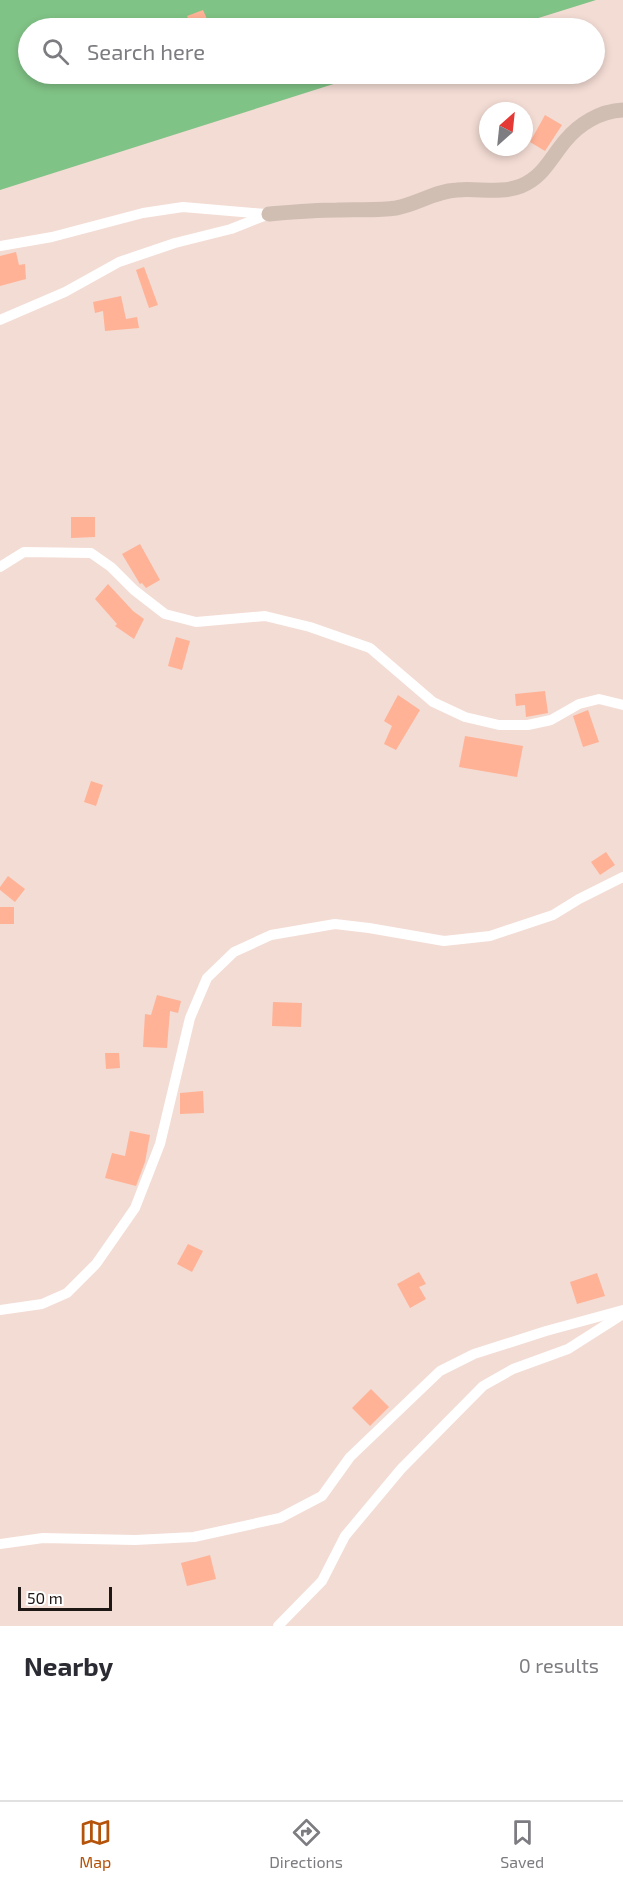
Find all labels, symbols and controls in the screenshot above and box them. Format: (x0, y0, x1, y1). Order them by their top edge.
search box (18, 18, 605, 84)
icon: search (39, 35, 72, 68)
text: Search here (87, 38, 205, 64)
north arrow (479, 102, 533, 156)
scale bar (18, 1584, 112, 1612)
text: 50 m (27, 1588, 63, 1607)
text: Nearby (24, 1650, 113, 1681)
text: 0 results (519, 1653, 599, 1677)
tab: Map (79, 1816, 112, 1871)
tab: Directions (269, 1816, 343, 1871)
tab: Saved (500, 1816, 544, 1871)

